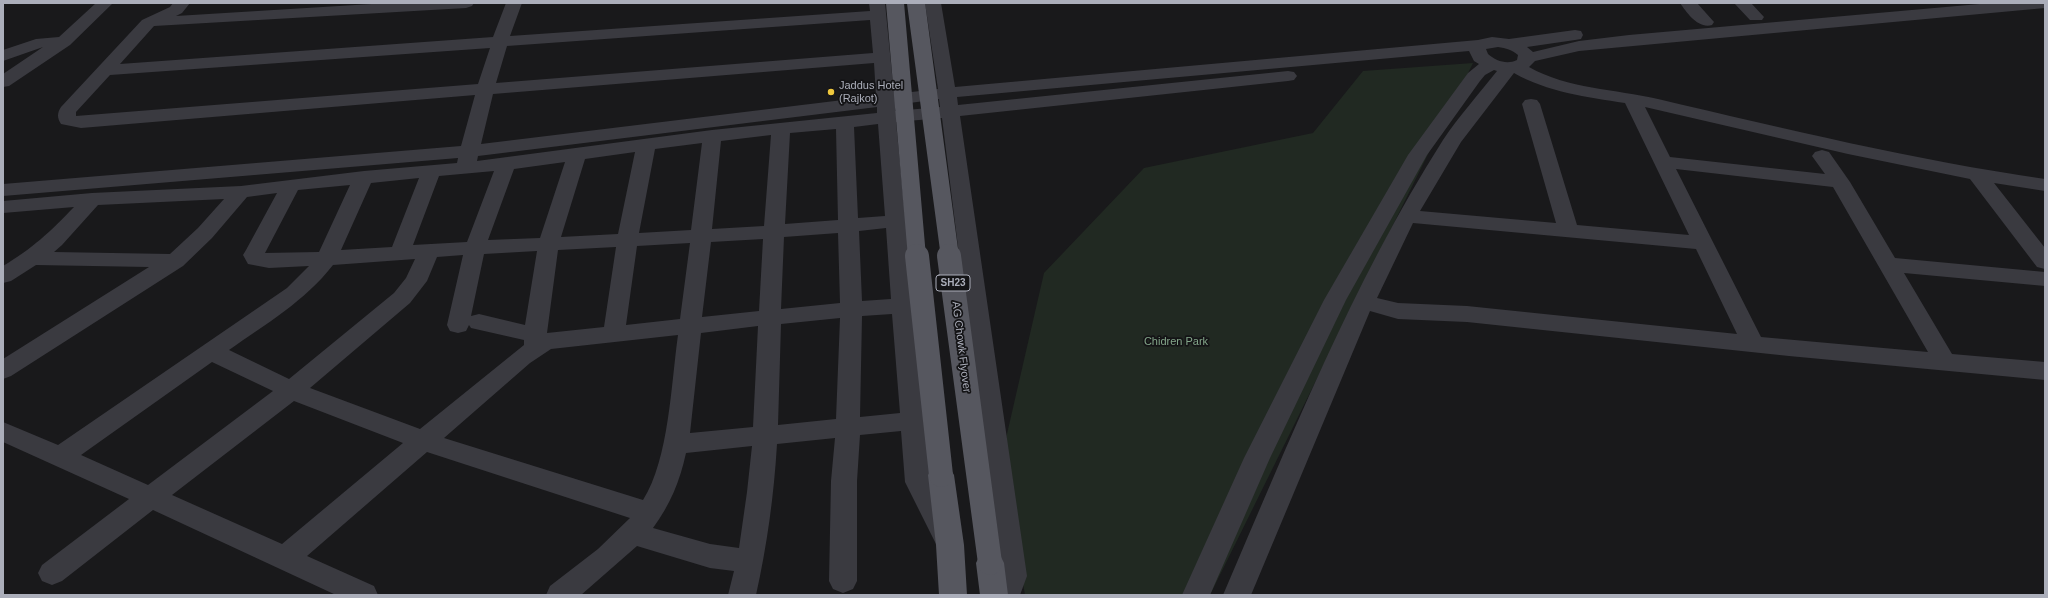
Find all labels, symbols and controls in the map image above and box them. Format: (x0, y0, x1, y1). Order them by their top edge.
place label: Jaddus Hotel (Rajkot) (839, 79, 903, 105)
marker: Jaddus Hotel (Rajkot) (826, 87, 836, 97)
road number: SH23 (936, 275, 970, 291)
street label: AG Chowk Flyover (949, 301, 973, 393)
park label: Chidren Park (1144, 335, 1208, 349)

